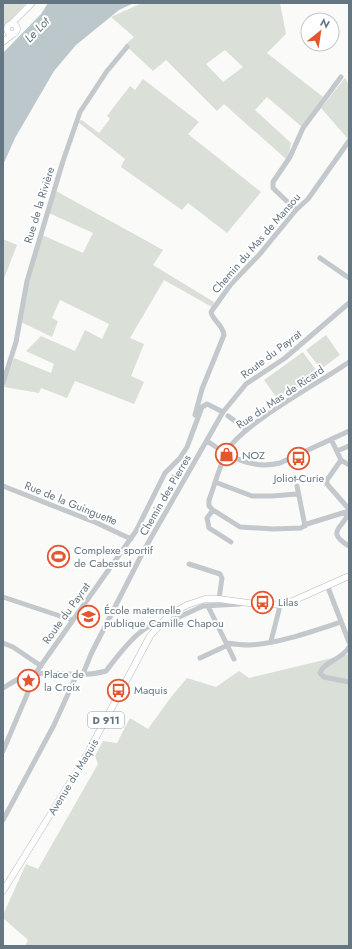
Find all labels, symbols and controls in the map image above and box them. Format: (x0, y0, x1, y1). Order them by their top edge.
water label: Le Lot (20, 12, 54, 47)
north arrow (300, 12, 340, 52)
text: N (317, 14, 333, 32)
street label: Rue de la Rivière (20, 165, 58, 245)
street label: Chemin du Mas de Mansou (208, 189, 304, 297)
street label: Route du Payrat (237, 326, 305, 382)
street label: Rue du Mas de Ricard (233, 362, 327, 432)
shop icon: NOZ (213, 442, 239, 468)
bus stop icon: Joliot-Curie (286, 445, 312, 471)
place label: NOZ (242, 447, 265, 463)
street label: Chemin des Pierres (135, 451, 195, 538)
place label: Joliot-Curie (272, 470, 325, 486)
street label: Rue de la Guinguette (22, 477, 120, 529)
place label: Complexe sportif de Cabessut (74, 542, 154, 571)
sports icon: Complexe sportif de Cabessut (46, 543, 72, 569)
street label: Route du Payrat (38, 579, 94, 647)
bus stop icon: Lilas (250, 589, 276, 615)
place label: Lilas (278, 594, 299, 610)
place label: École maternelle publique Camille Chapou (104, 602, 224, 631)
school or university icon: École maternelle publique Camille Chapou (75, 603, 101, 629)
place label: Place de la Croix (44, 666, 84, 695)
place icon: Place de la Croix (15, 667, 41, 693)
bus stop icon: Maquis (105, 677, 131, 703)
place label: Maquis (134, 682, 168, 698)
road number: D 911 (88, 712, 124, 728)
street label: Avenue du Maquis (44, 735, 102, 818)

